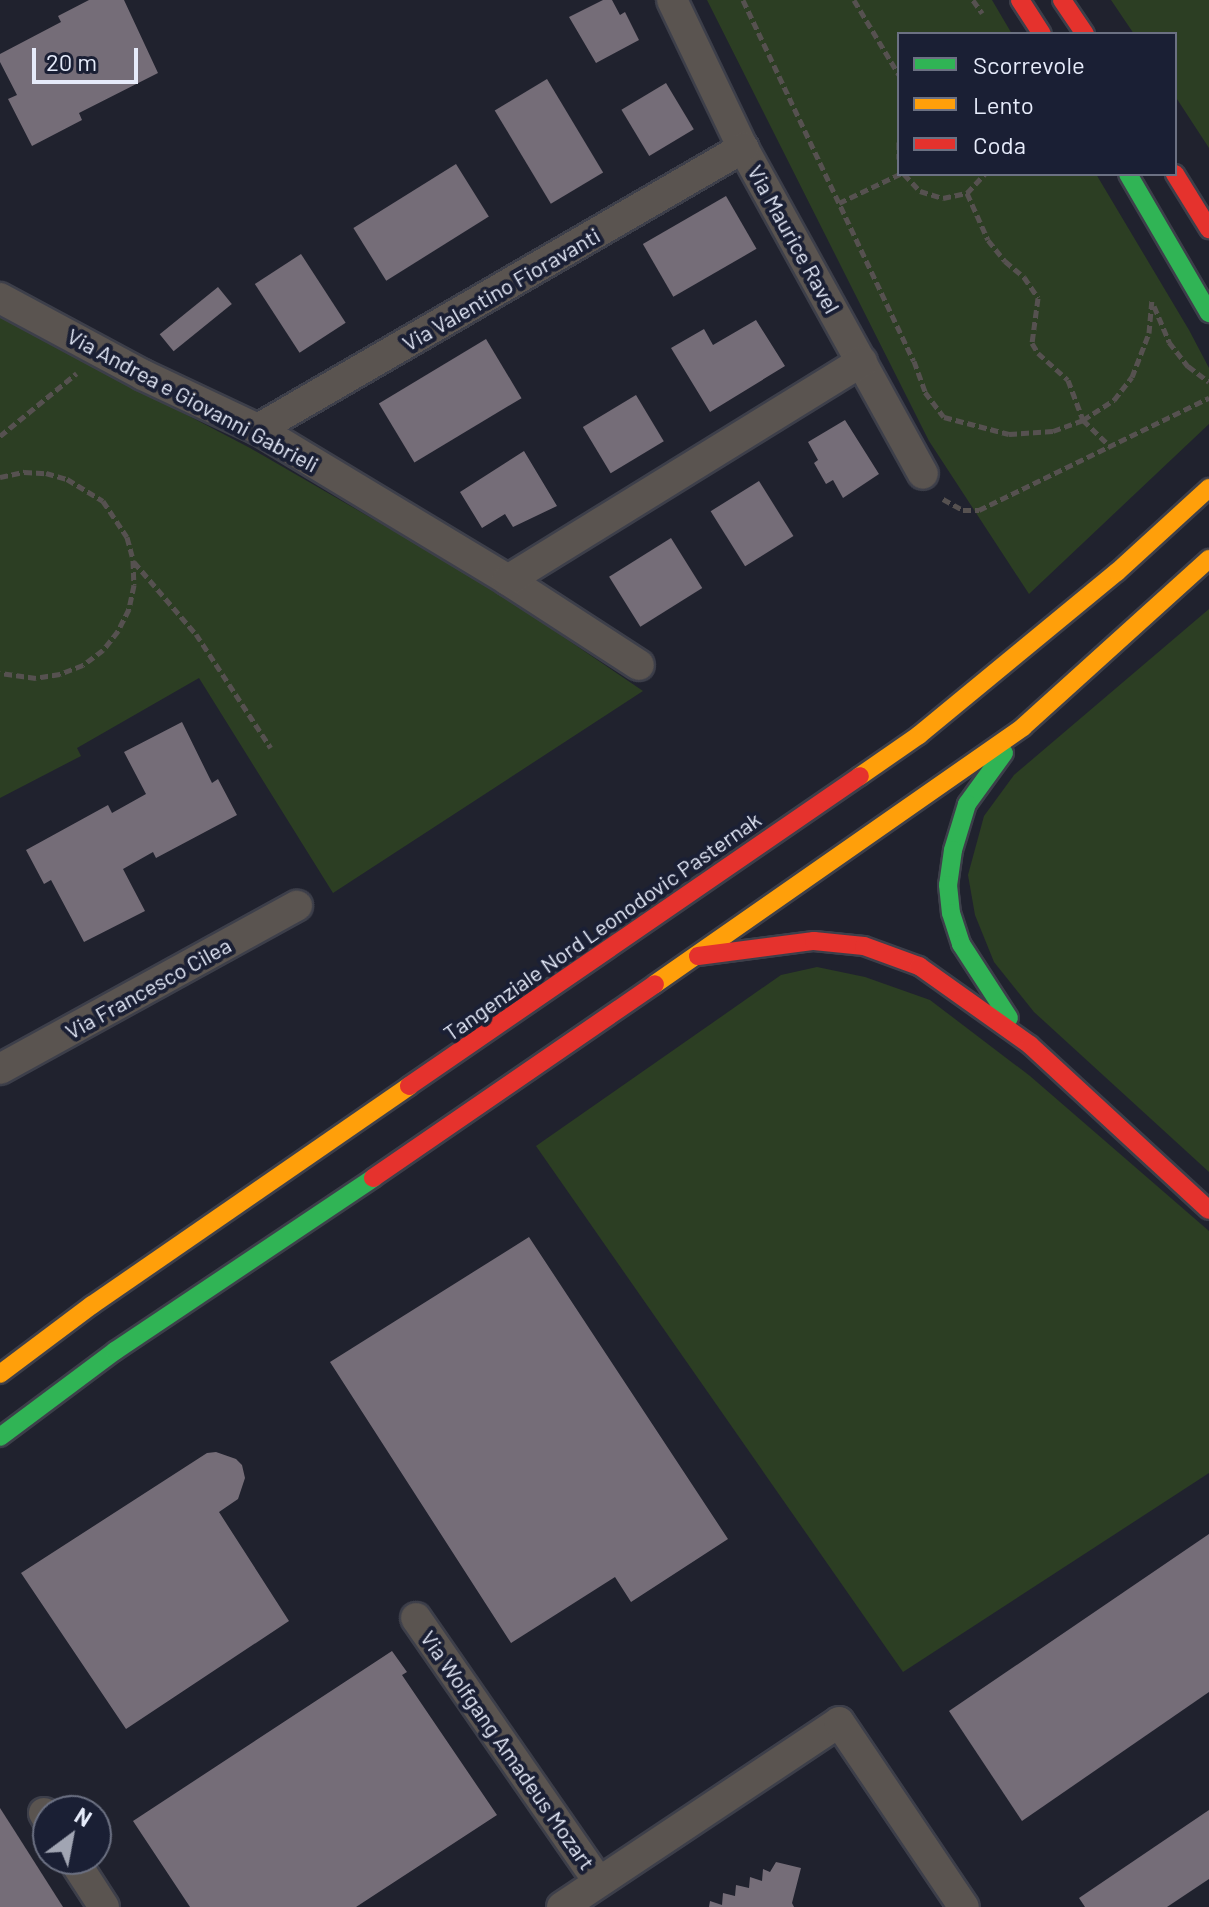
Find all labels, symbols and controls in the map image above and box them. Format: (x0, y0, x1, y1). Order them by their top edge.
scale bar (36, 32, 142, 82)
legend (897, 32, 1177, 176)
text: 20 m (46, 47, 97, 76)
text: Scorrevole (973, 50, 1085, 79)
text: Lento (973, 90, 1034, 119)
text: Coda (973, 130, 1026, 159)
street label: Via Maurice Ravel (742, 160, 846, 318)
street label: Via Valentino Fioravanti (397, 222, 605, 356)
street label: Via Andrea e Giovanni Gabrieli (63, 322, 323, 478)
street label: Tangenziale Nord Leonodovic Pasternak (438, 806, 766, 1046)
street label: Via Francesco Cilea (60, 931, 236, 1045)
street label: Via Wolfgang Amadeus Mozart (415, 1625, 601, 1875)
north arrow (32, 1795, 112, 1875)
text: N (71, 1801, 97, 1831)

